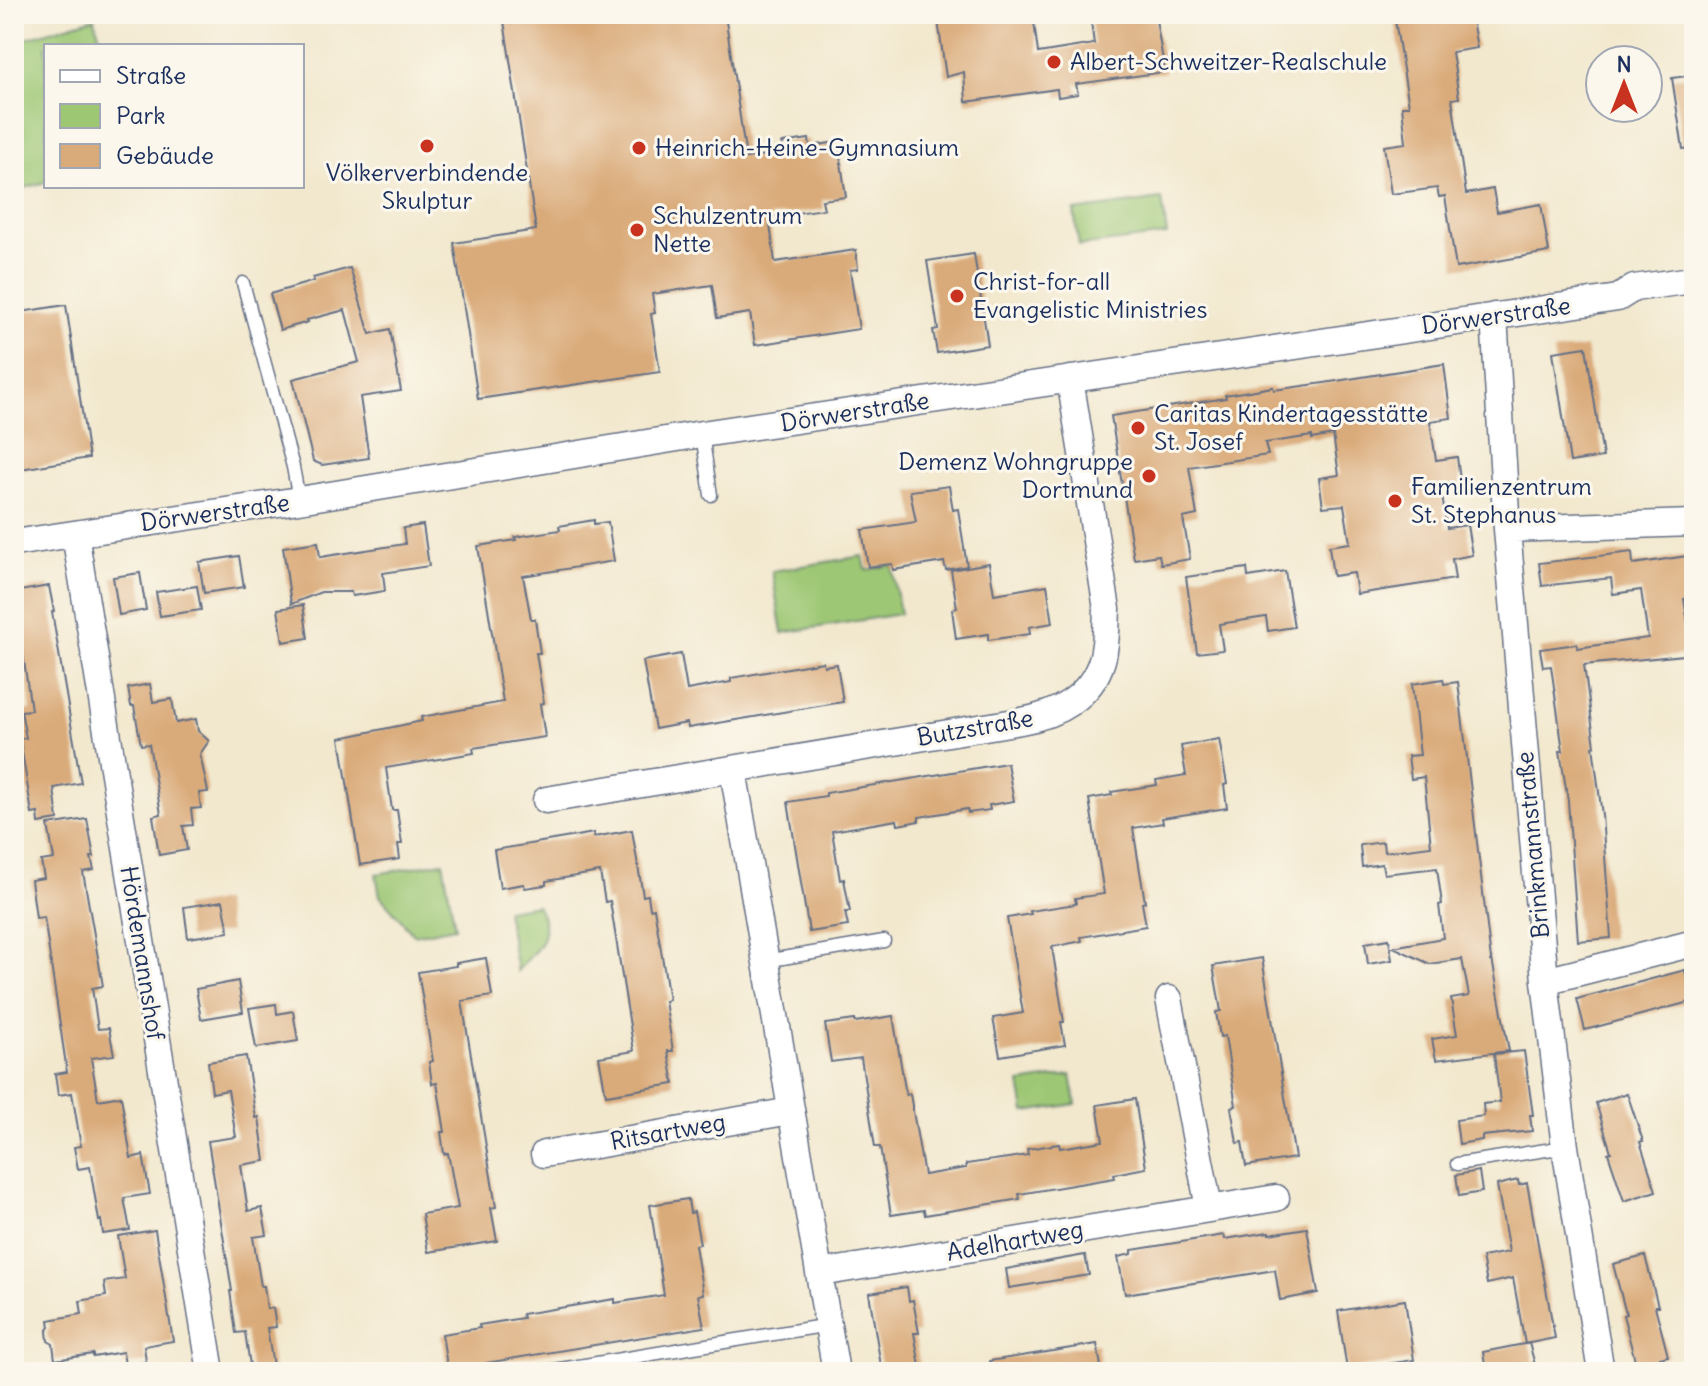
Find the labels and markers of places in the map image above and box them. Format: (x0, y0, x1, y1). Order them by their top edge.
place label: Albert-Schweitzer-Realschule (1070, 46, 1387, 76)
marker: Albert-Schweitzer-Realschule (1045, 53, 1063, 71)
place label: Heinrich-Heine-Gymnasium (655, 132, 959, 162)
marker: Völkerverbindende Skulptur (418, 137, 436, 155)
marker: Heinrich-Heine-Gymnasium (630, 139, 648, 157)
place label: Völkerverbindende Skulptur (326, 157, 528, 215)
place label: Schulzentrum Nette (653, 200, 802, 258)
marker: Schulzentrum Nette (628, 221, 646, 239)
place label: Christ-for-all Evangelistic Ministries (973, 266, 1207, 324)
marker: Christ-for-all Evangelistic Ministries (948, 287, 966, 305)
place label: Caritas Kindertagesstätte St. Josef (1154, 398, 1428, 456)
marker: Caritas Kindertagesstätte St. Josef (1129, 419, 1147, 437)
place label: Demenz Wohngruppe Dortmund (898, 446, 1133, 504)
marker: Demenz Wohngruppe Dortmund (1140, 467, 1158, 485)
place label: Familienzentrum St. Stephanus (1411, 471, 1592, 529)
marker: Familienzentrum St. Stephanus (1386, 492, 1404, 510)

